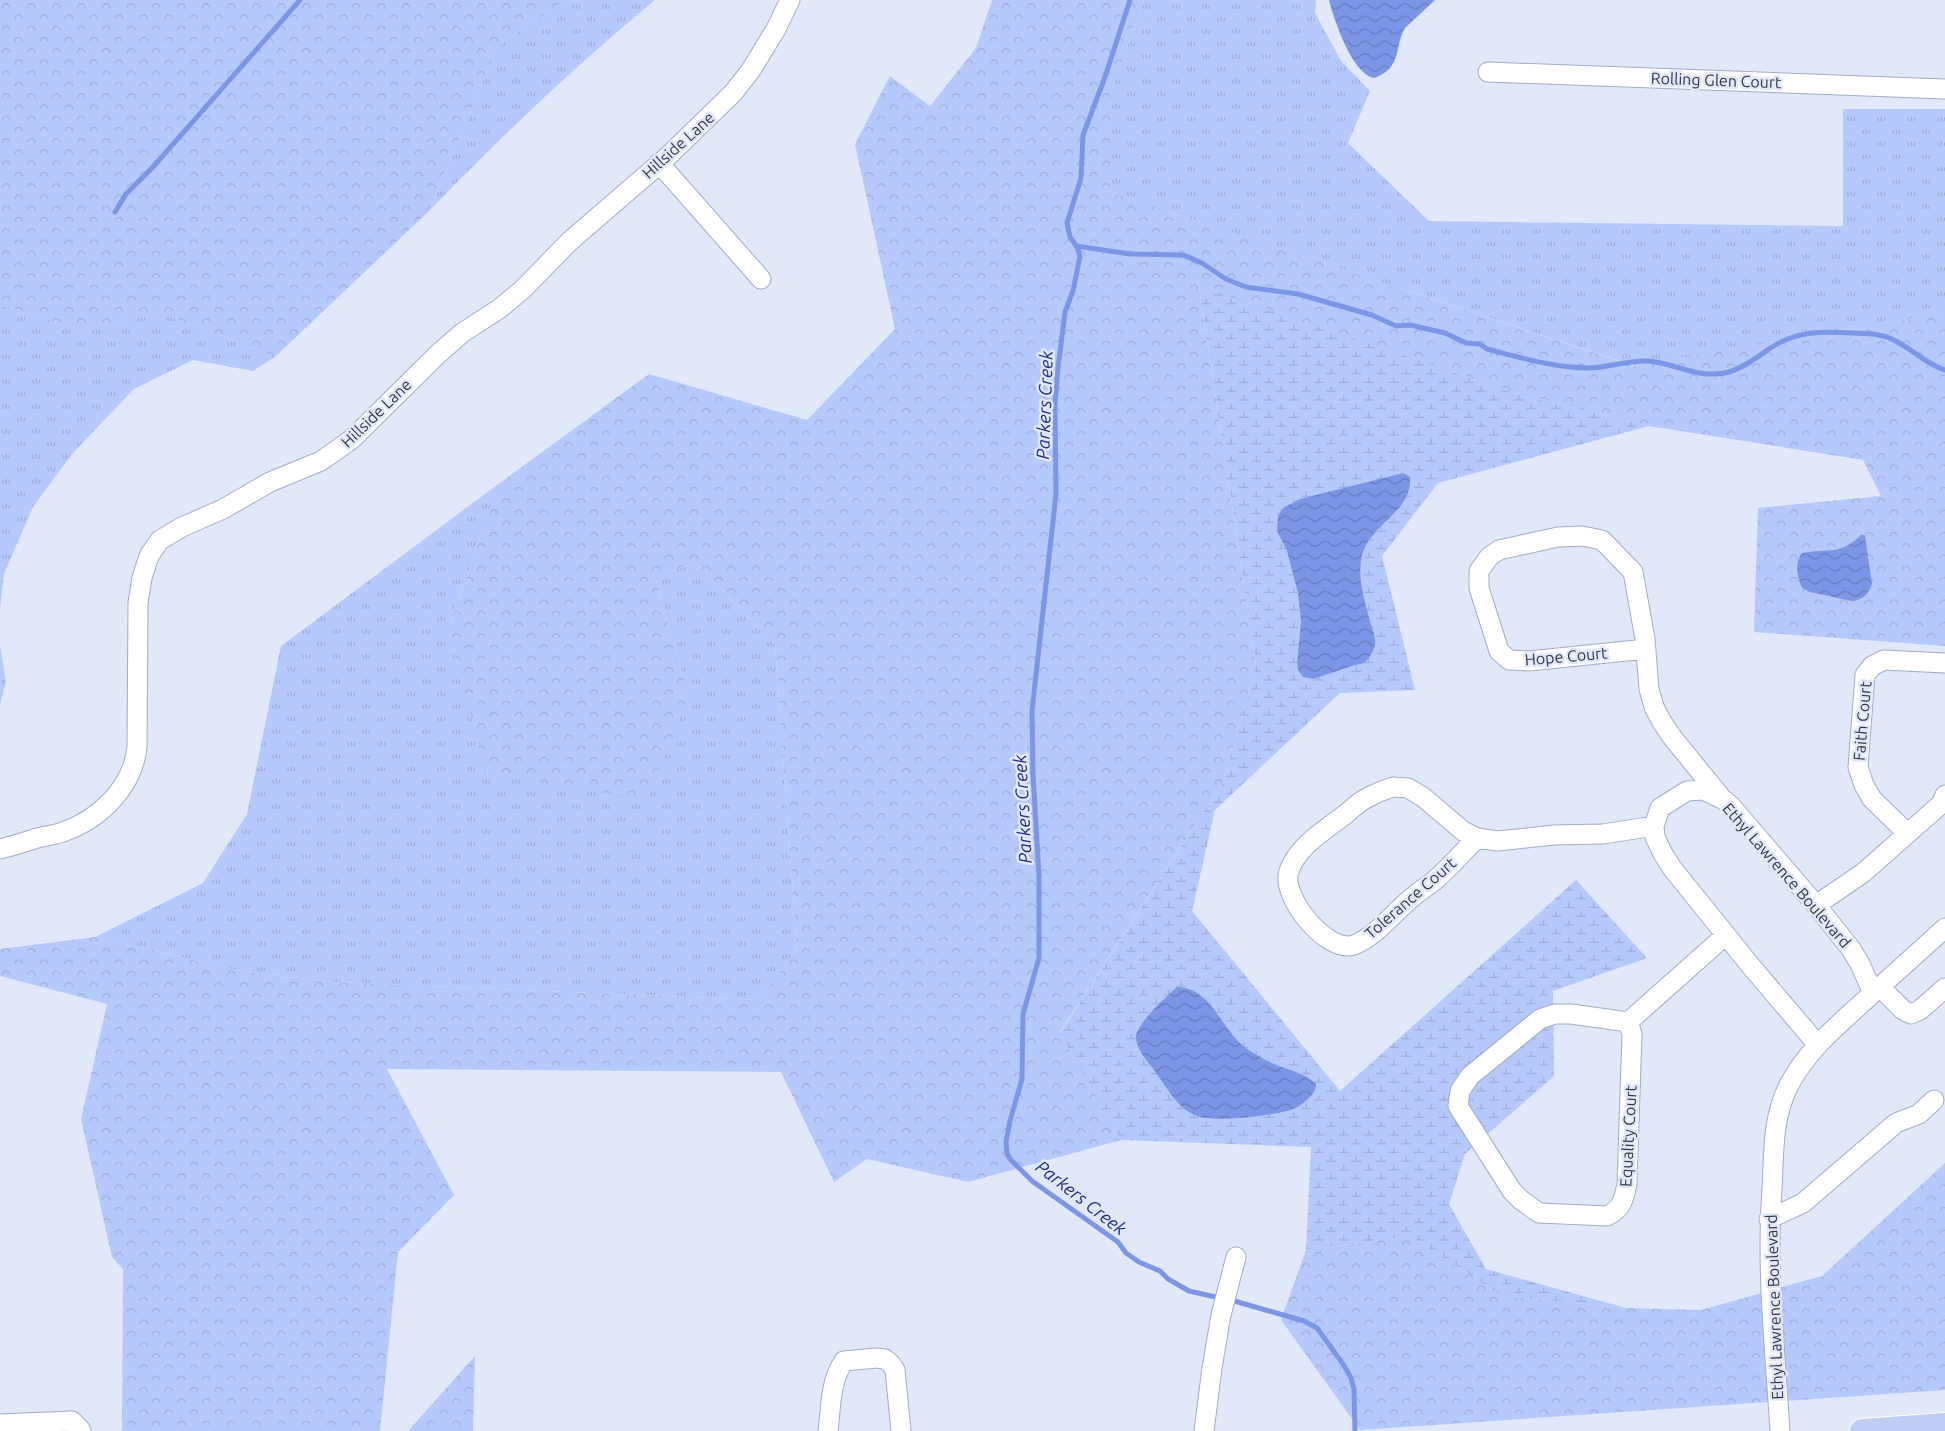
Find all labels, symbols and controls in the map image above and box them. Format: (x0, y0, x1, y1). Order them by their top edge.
street label: Rolling Glen Court (1650, 69, 1782, 91)
street label: Hillside Lane (638, 108, 718, 182)
water label: Parkers Creek (1032, 349, 1056, 460)
street label: Hillside Lane (337, 375, 415, 451)
street label: Hope Court (1524, 643, 1609, 669)
street label: Faith Court (1850, 680, 1874, 761)
water label: Parkers Creek (1009, 753, 1035, 864)
street label: Ethyl Lawrence Boulevard (1719, 799, 1855, 951)
street label: Tolerance Court (1361, 853, 1460, 942)
street label: Equality Court (1616, 1084, 1640, 1187)
water label: Parkers Creek (1032, 1156, 1131, 1239)
street label: Ethyl Lawrence Boulevard (1762, 1214, 1786, 1400)

